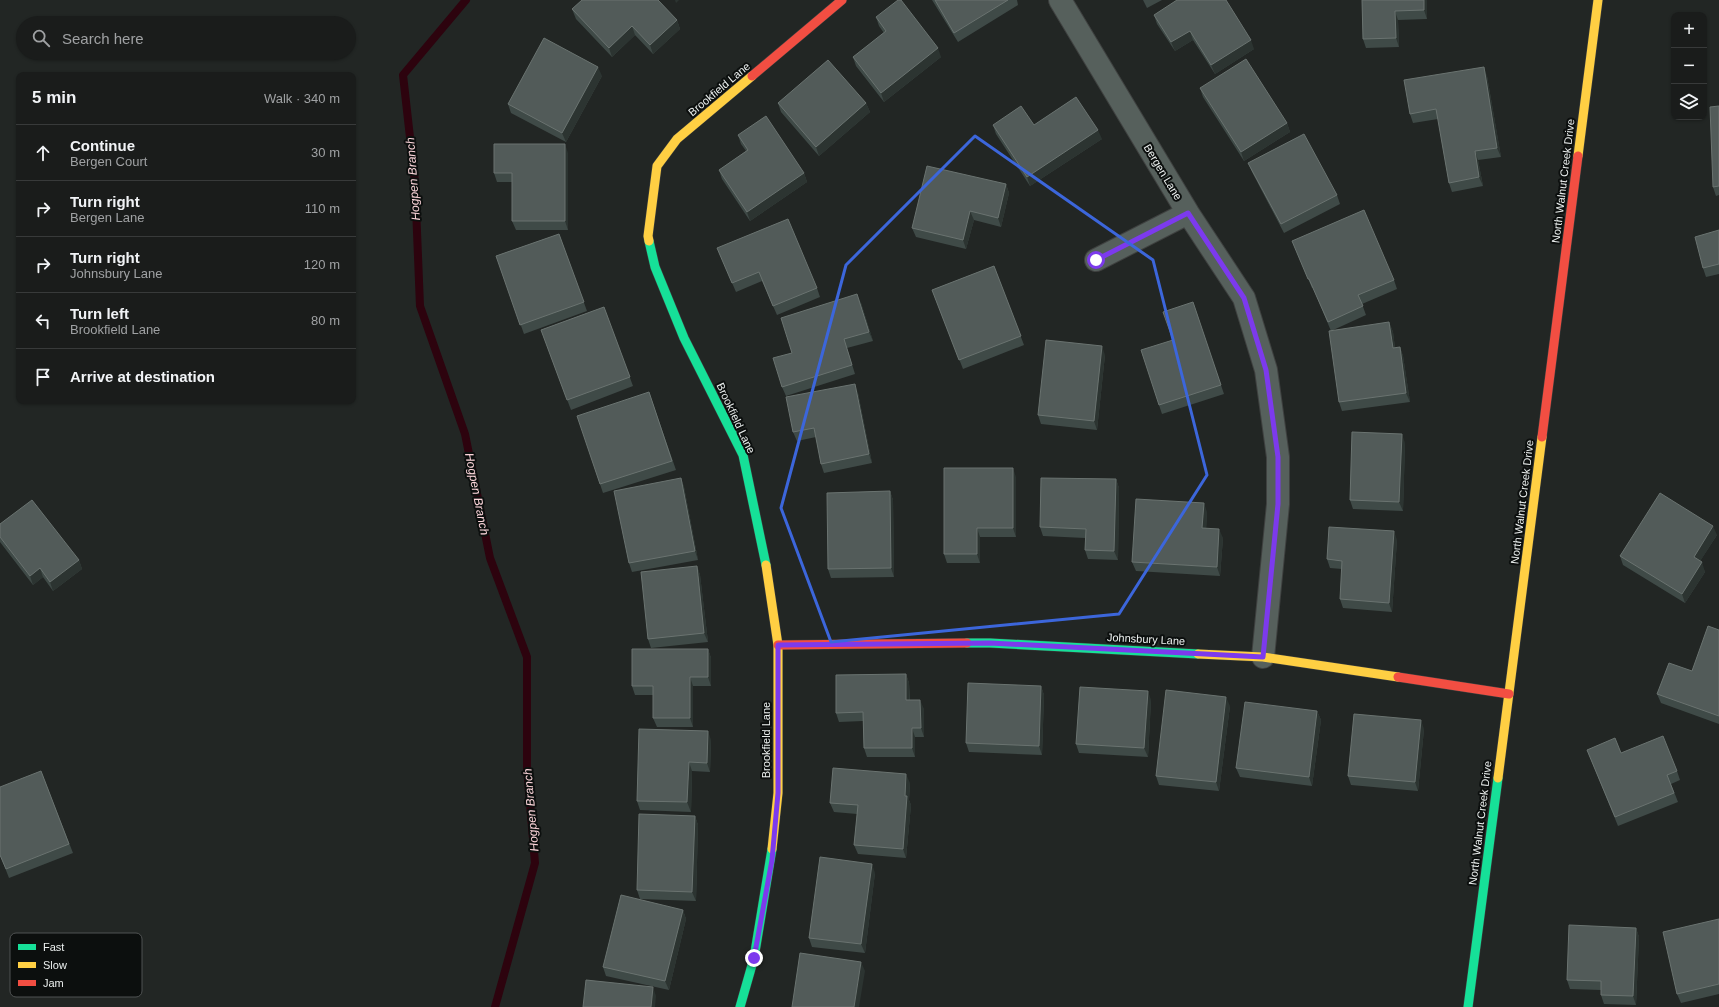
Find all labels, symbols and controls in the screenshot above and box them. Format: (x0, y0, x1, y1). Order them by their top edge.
map controls (1671, 12, 1707, 120)
button: + (1671, 12, 1707, 48)
search box (16, 16, 356, 60)
icon: search (30, 27, 52, 49)
text: Search here (62, 30, 144, 47)
button: − (1671, 48, 1707, 84)
street label: Brookfield Lane (686, 60, 752, 118)
button: layers (1671, 84, 1707, 120)
text: 5 min (32, 88, 76, 107)
text: Walk · 340 m (264, 91, 340, 106)
street label: North Walnut Creek Drive (1549, 118, 1577, 244)
text: Continue (70, 137, 135, 154)
water label: Hogpen Branch (403, 137, 423, 221)
icon: ahead (32, 142, 54, 164)
street label: Bergen Lane (1142, 142, 1184, 202)
text: 30 m (311, 145, 340, 160)
text: Bergen Court (70, 154, 147, 169)
text: Turn right (70, 193, 140, 210)
icon: right (32, 198, 54, 220)
text: 110 m (305, 201, 340, 216)
text: Bergen Lane (70, 210, 144, 225)
text: Turn right (70, 249, 140, 266)
route start (1087, 251, 1105, 269)
icon: right (32, 254, 54, 276)
text: 120 m (304, 257, 340, 272)
text: Johnsbury Lane (70, 266, 163, 281)
text: Turn left (70, 305, 129, 322)
icon: left (32, 310, 54, 332)
text: 80 m (311, 313, 340, 328)
text: Brookfield Lane (70, 322, 160, 337)
icon: arrive (32, 366, 54, 388)
text: Arrive at destination (70, 368, 215, 385)
street label: Brookfield Lane (714, 381, 758, 455)
street label: North Walnut Creek Drive (1508, 439, 1536, 565)
water label: Hogpen Branch (462, 452, 492, 537)
street label: Johnsbury Lane (1107, 631, 1185, 647)
street label: Brookfield Lane (760, 702, 772, 778)
street label: North Walnut Creek Drive (1466, 760, 1494, 886)
water label: Hogpen Branch (520, 768, 542, 852)
legend (10, 933, 142, 997)
text: Fast (43, 941, 64, 953)
route end (745, 949, 763, 967)
text: Slow (43, 959, 67, 971)
text: Jam (43, 977, 64, 989)

